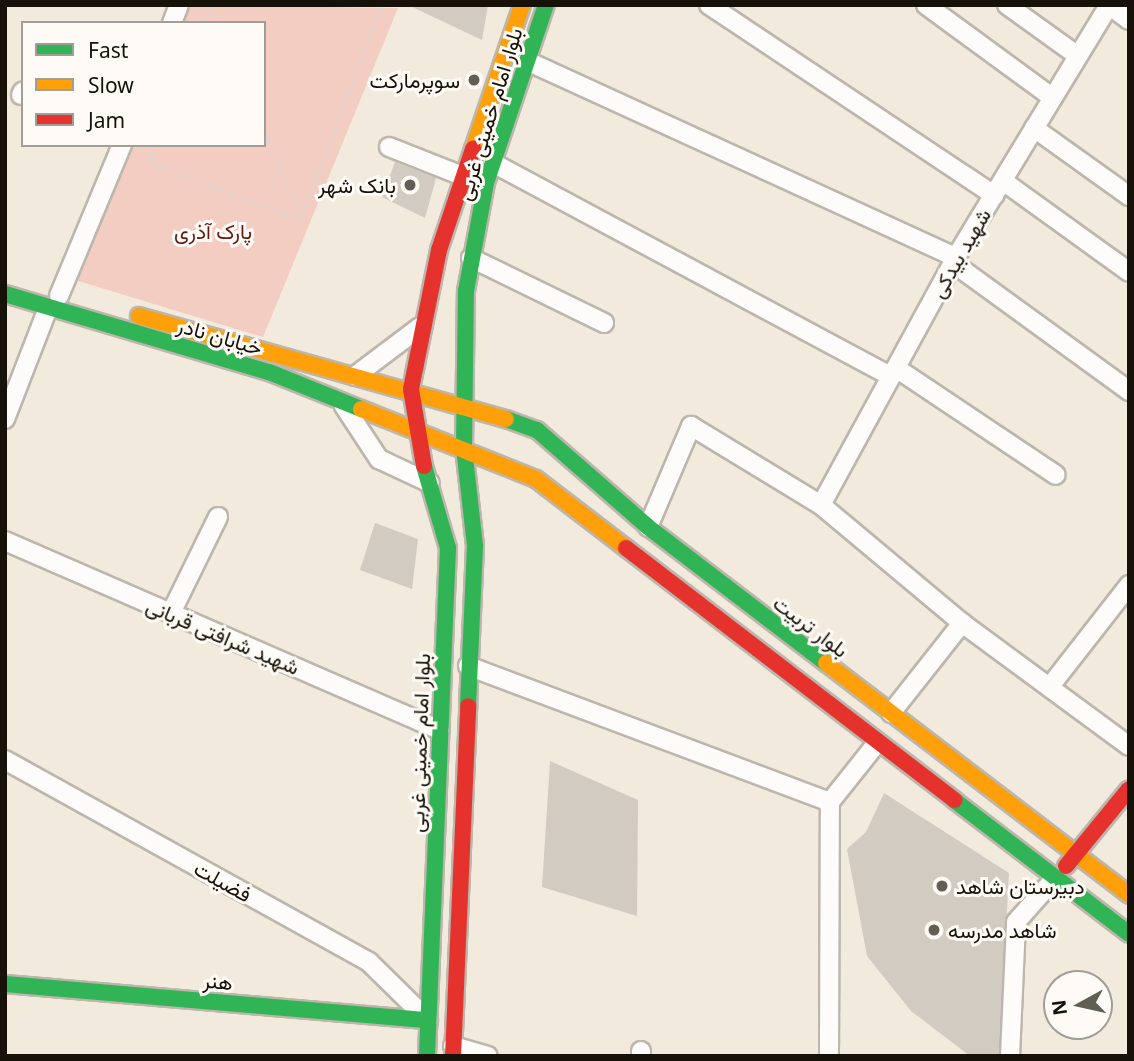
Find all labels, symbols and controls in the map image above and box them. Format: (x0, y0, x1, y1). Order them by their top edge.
legend (21, 21, 266, 147)
street label: بلوار امام خمینی غربی (451, 25, 527, 203)
text: Fast (88, 36, 128, 64)
place label: سوپرمارکت (370, 67, 460, 93)
text: Slow (88, 71, 134, 99)
marker: سوپرمارکت (466, 72, 482, 88)
text: Jam (88, 106, 125, 134)
place label: بانک شهر (318, 172, 396, 198)
marker: بانک شهر (402, 177, 418, 193)
street label: شهید بیدکی (924, 204, 996, 302)
park label: پارک آذری (174, 218, 252, 244)
street label: خیابان نادر (175, 312, 265, 360)
street label: بلوار تربیت (769, 590, 853, 662)
street label: شهید شرافتی قربانی (143, 592, 303, 680)
street label: بلوار امام خمینی غربی (403, 653, 435, 833)
street label: فضیلت (190, 855, 256, 907)
place label: دبیرستان شاهد (956, 873, 1085, 899)
marker: دبیرستان شاهد (934, 878, 950, 894)
place label: شاهد مدرسه (948, 917, 1057, 943)
marker: شاهد مدرسه (926, 922, 942, 938)
street label: هنر (202, 967, 234, 995)
north arrow (1043, 970, 1113, 1040)
text: N (1045, 998, 1073, 1017)

